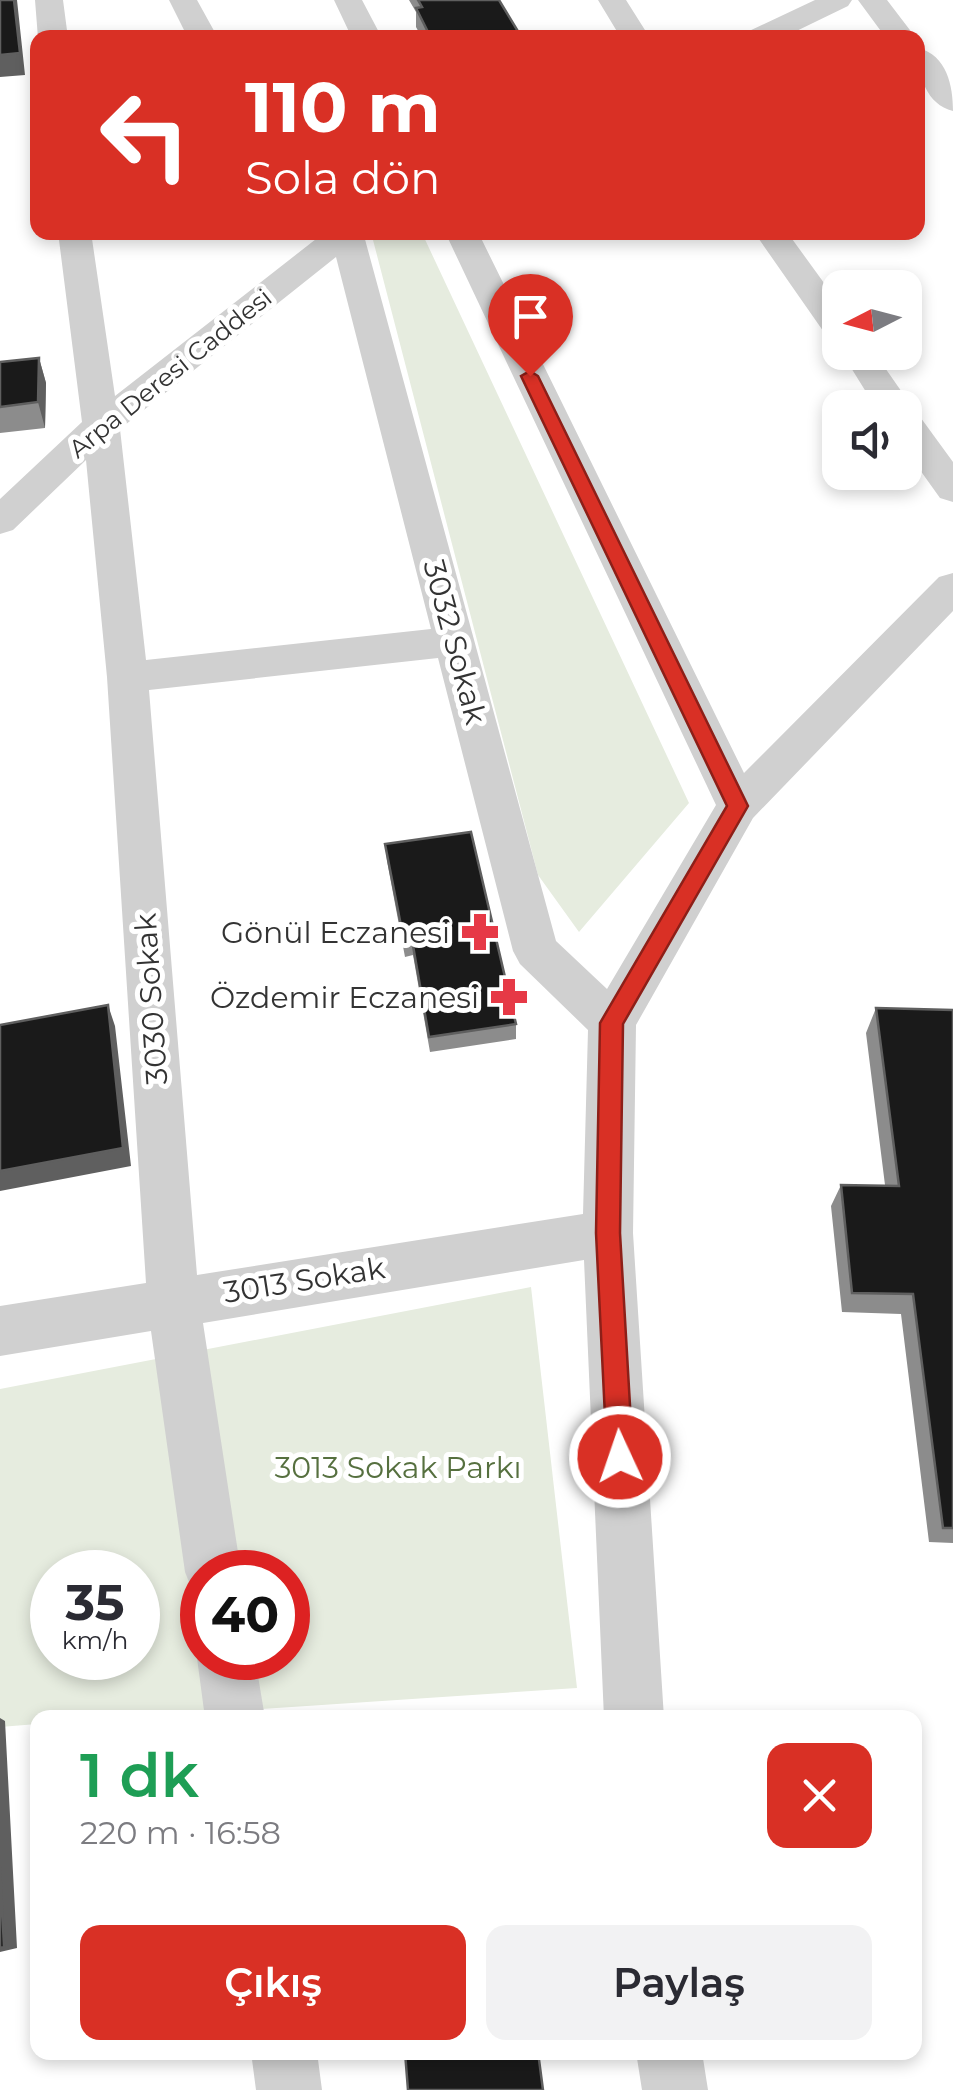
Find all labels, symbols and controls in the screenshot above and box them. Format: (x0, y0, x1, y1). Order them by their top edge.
text: 110 m (245, 64, 441, 150)
icon: left (80, 70, 210, 200)
text: Sola dön (245, 150, 440, 205)
north arrow (822, 270, 922, 370)
map controls (822, 270, 922, 490)
pin (488, 274, 573, 377)
street label: Arpa Deresi Caddesi (63, 282, 277, 464)
icon: arrive (503, 289, 558, 344)
button: sound (822, 390, 922, 490)
street label: 3032 Sokak (415, 556, 495, 728)
pharmacy icon: Gönül Eczanesi (459, 911, 501, 953)
street label: 3030 Sokak (127, 912, 175, 1086)
place label: Gönül Eczanesi (221, 914, 450, 951)
pharmacy icon: Özdemir Eczanesi (488, 976, 530, 1018)
place label: Özdemir Eczanesi (210, 979, 479, 1016)
street label: 3013 Sokak (221, 1249, 387, 1311)
position arrow (568, 1405, 672, 1509)
park label: 3013 Sokak Parkı (274, 1449, 522, 1486)
speed limit sign: 40 (180, 1550, 310, 1680)
text: 35 (66, 1572, 124, 1633)
text: km/h (62, 1625, 128, 1655)
text: 1 dk (80, 1739, 199, 1812)
button: close (767, 1743, 872, 1848)
text: 220 m · 16:58 (80, 1813, 281, 1852)
button: Çıkış (80, 1925, 466, 2040)
button: Paylaş (486, 1925, 872, 2040)

